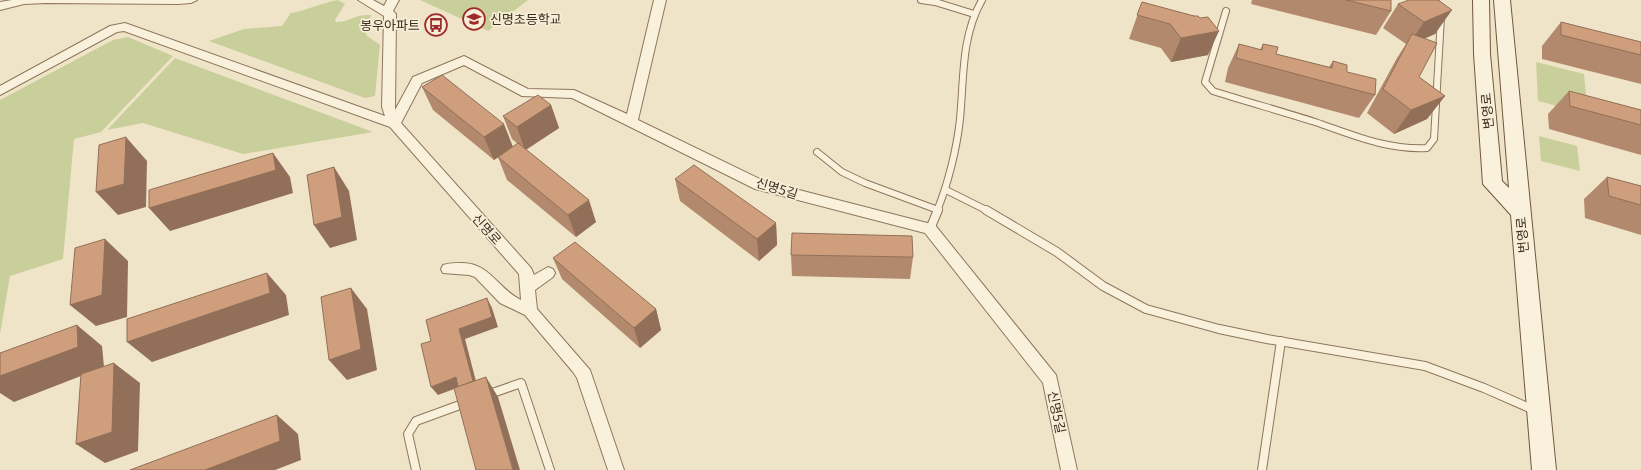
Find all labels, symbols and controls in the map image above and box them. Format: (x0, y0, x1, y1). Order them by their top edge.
school or university icon: 신명초등학교 (461, 6, 487, 32)
place label: 신명초등학교 (490, 9, 562, 28)
bus stop icon: 봉우아파트 (423, 12, 449, 38)
place label: 봉우아파트 (360, 15, 420, 34)
street label: 변영로 (1475, 92, 1498, 130)
street label: 신명5길 (754, 172, 801, 203)
street label: 신명로 (468, 209, 506, 248)
street label: 번영로 (1510, 216, 1533, 254)
street label: 신명5길 (1044, 389, 1071, 435)

